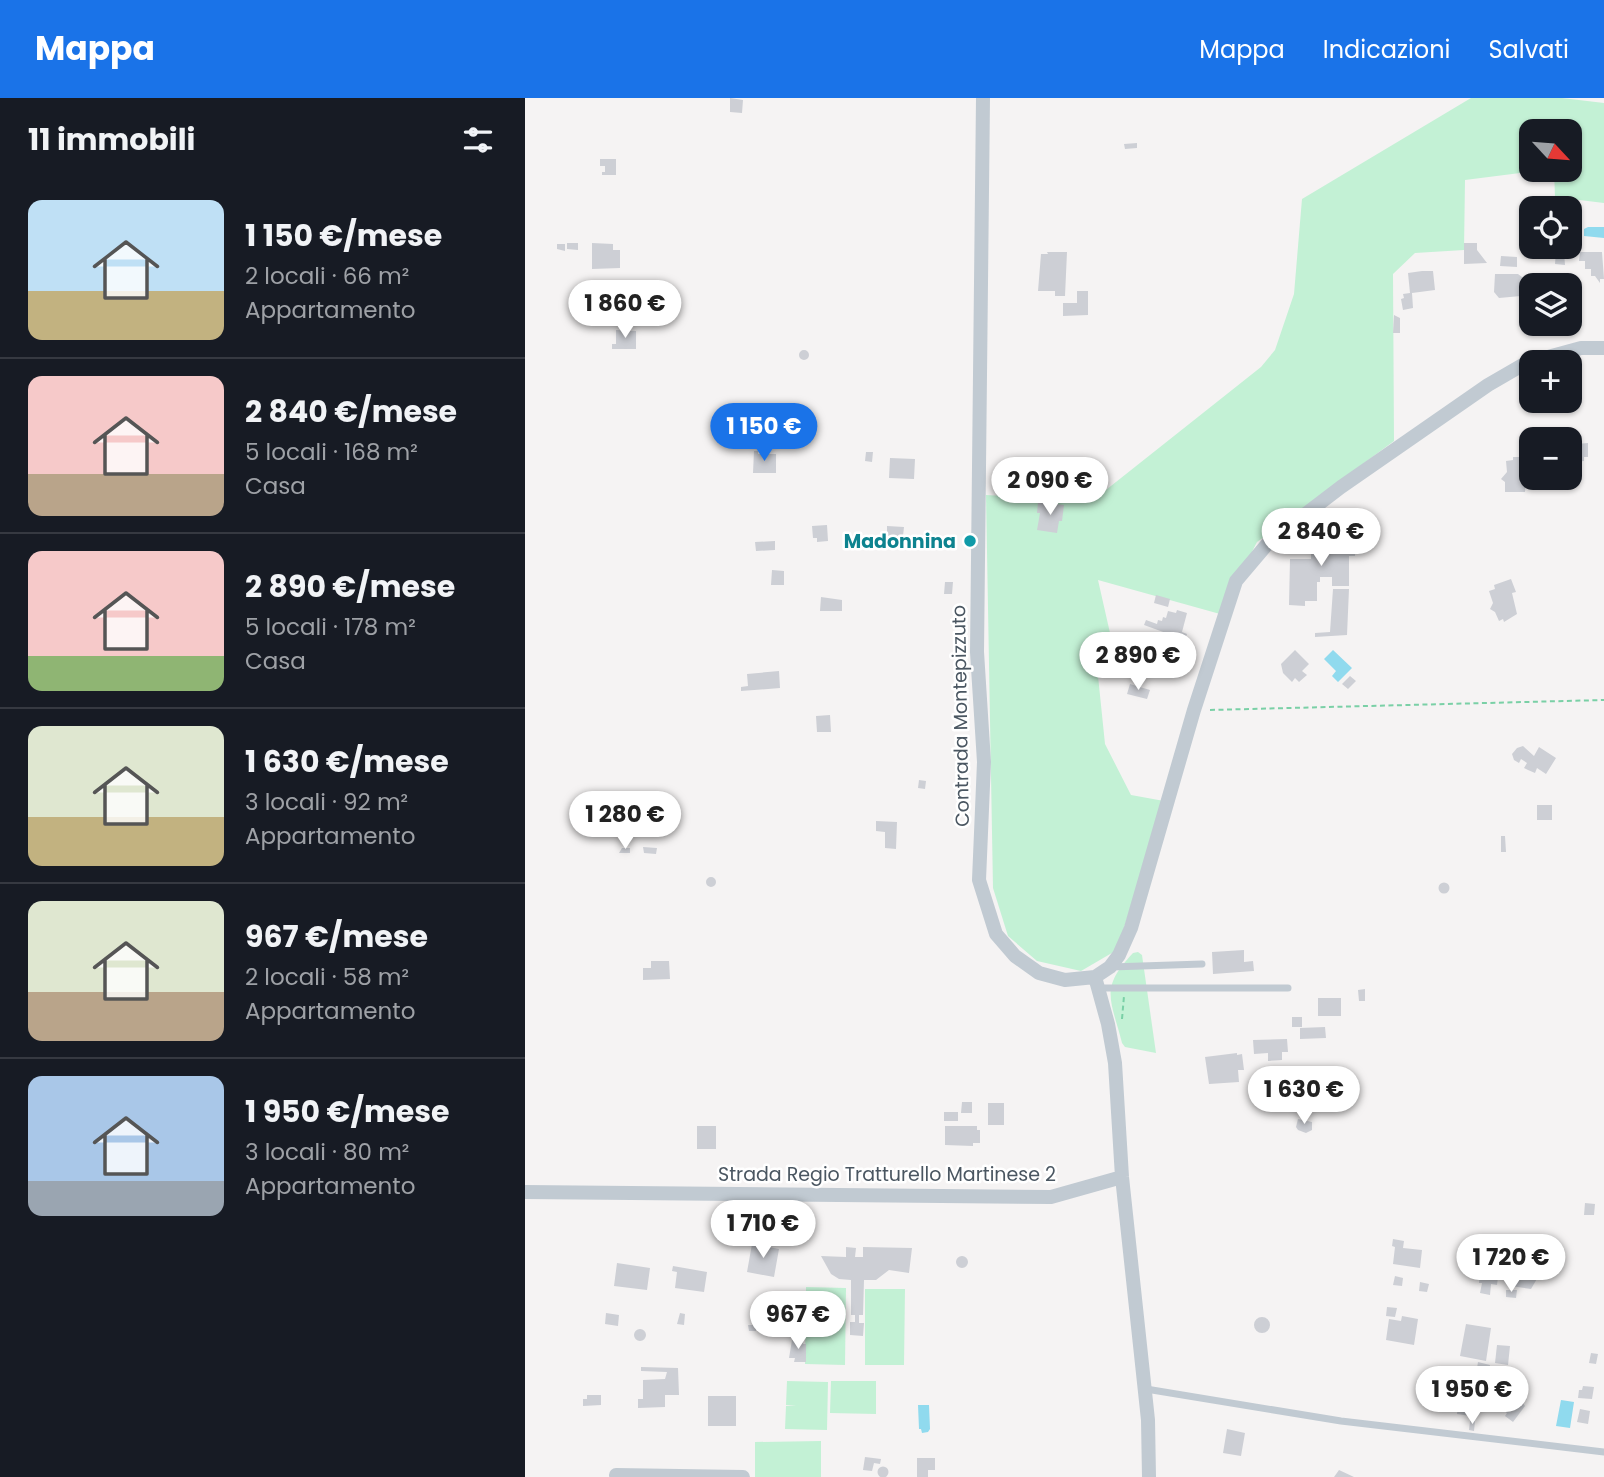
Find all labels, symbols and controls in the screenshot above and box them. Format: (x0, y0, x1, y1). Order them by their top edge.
text: Mappa (35, 25, 155, 72)
text: Mappa (1199, 33, 1285, 66)
text: Indicazioni (1323, 33, 1450, 66)
text: Salvati (1488, 33, 1569, 66)
text: 11 immobili (28, 118, 195, 161)
north arrow (1519, 119, 1582, 182)
map controls (1519, 119, 1582, 490)
icon: filters (459, 121, 497, 159)
button: locate (1519, 196, 1582, 259)
text: 1 150 €/mese (245, 214, 442, 257)
icon: home (84, 228, 168, 312)
text: 2 locali · 66 m² (245, 260, 409, 292)
button: layers (1519, 273, 1582, 336)
pin: 1 860 € (560, 280, 690, 340)
text: 1 860 € (584, 287, 666, 319)
text: Appartamento (245, 294, 415, 326)
button: + (1519, 350, 1582, 413)
text: 2 840 €/mese (245, 390, 457, 433)
icon: home (84, 404, 168, 488)
pin: 1 150 € (699, 404, 829, 463)
text: 1 150 € (726, 410, 802, 442)
button: − (1519, 427, 1582, 490)
text: 5 locali · 168 m² (245, 436, 418, 468)
pin: 2 090 € (985, 458, 1115, 517)
text: 2 090 € (1007, 464, 1093, 496)
text: Casa (245, 470, 306, 502)
pin: 2 840 € (1256, 508, 1386, 568)
text: 2 840 € (1278, 515, 1364, 547)
place label: Madonnina (844, 528, 956, 555)
marker: Madonnina (962, 533, 978, 549)
text: 2 890 €/mese (245, 565, 455, 608)
icon: home (84, 579, 168, 663)
street label: Contrada Montepizzuto (945, 605, 976, 827)
text: 5 locali · 178 m² (245, 611, 416, 643)
pin: 2 890 € (1073, 632, 1203, 692)
text: 2 890 € (1095, 639, 1181, 671)
text: Casa (245, 645, 306, 677)
text: 1 630 €/mese (245, 740, 449, 783)
icon: home (84, 754, 168, 838)
text: 3 locali · 92 m² (245, 786, 408, 818)
pin: 1 280 € (560, 792, 690, 851)
text: 1 280 € (585, 798, 665, 830)
text: Appartamento (245, 820, 415, 852)
text: 967 €/mese (245, 915, 428, 958)
icon: home (84, 929, 168, 1013)
text: 2 locali · 58 m² (245, 961, 409, 993)
text: Appartamento (245, 995, 415, 1027)
pin: 1 630 € (1239, 1066, 1369, 1126)
text: 1 630 € (1264, 1073, 1344, 1105)
text: 1 950 €/mese (245, 1090, 449, 1133)
icon: home (84, 1104, 168, 1188)
text: 3 locali · 80 m² (245, 1136, 409, 1168)
street label: Strada Regio Tratturello Martinese 2 (718, 1161, 1056, 1188)
text: Appartamento (245, 1170, 415, 1202)
pin: 1 710 € (698, 1200, 828, 1260)
text: 1 710 € (727, 1207, 799, 1239)
pin: 1 720 € (1446, 1234, 1576, 1294)
text: 1 720 € (1472, 1241, 1550, 1273)
pin: 967 € (749, 1292, 847, 1351)
text: 967 € (766, 1298, 830, 1330)
pin: 1 950 € (1407, 1366, 1537, 1426)
text: 1 950 € (1432, 1373, 1512, 1405)

